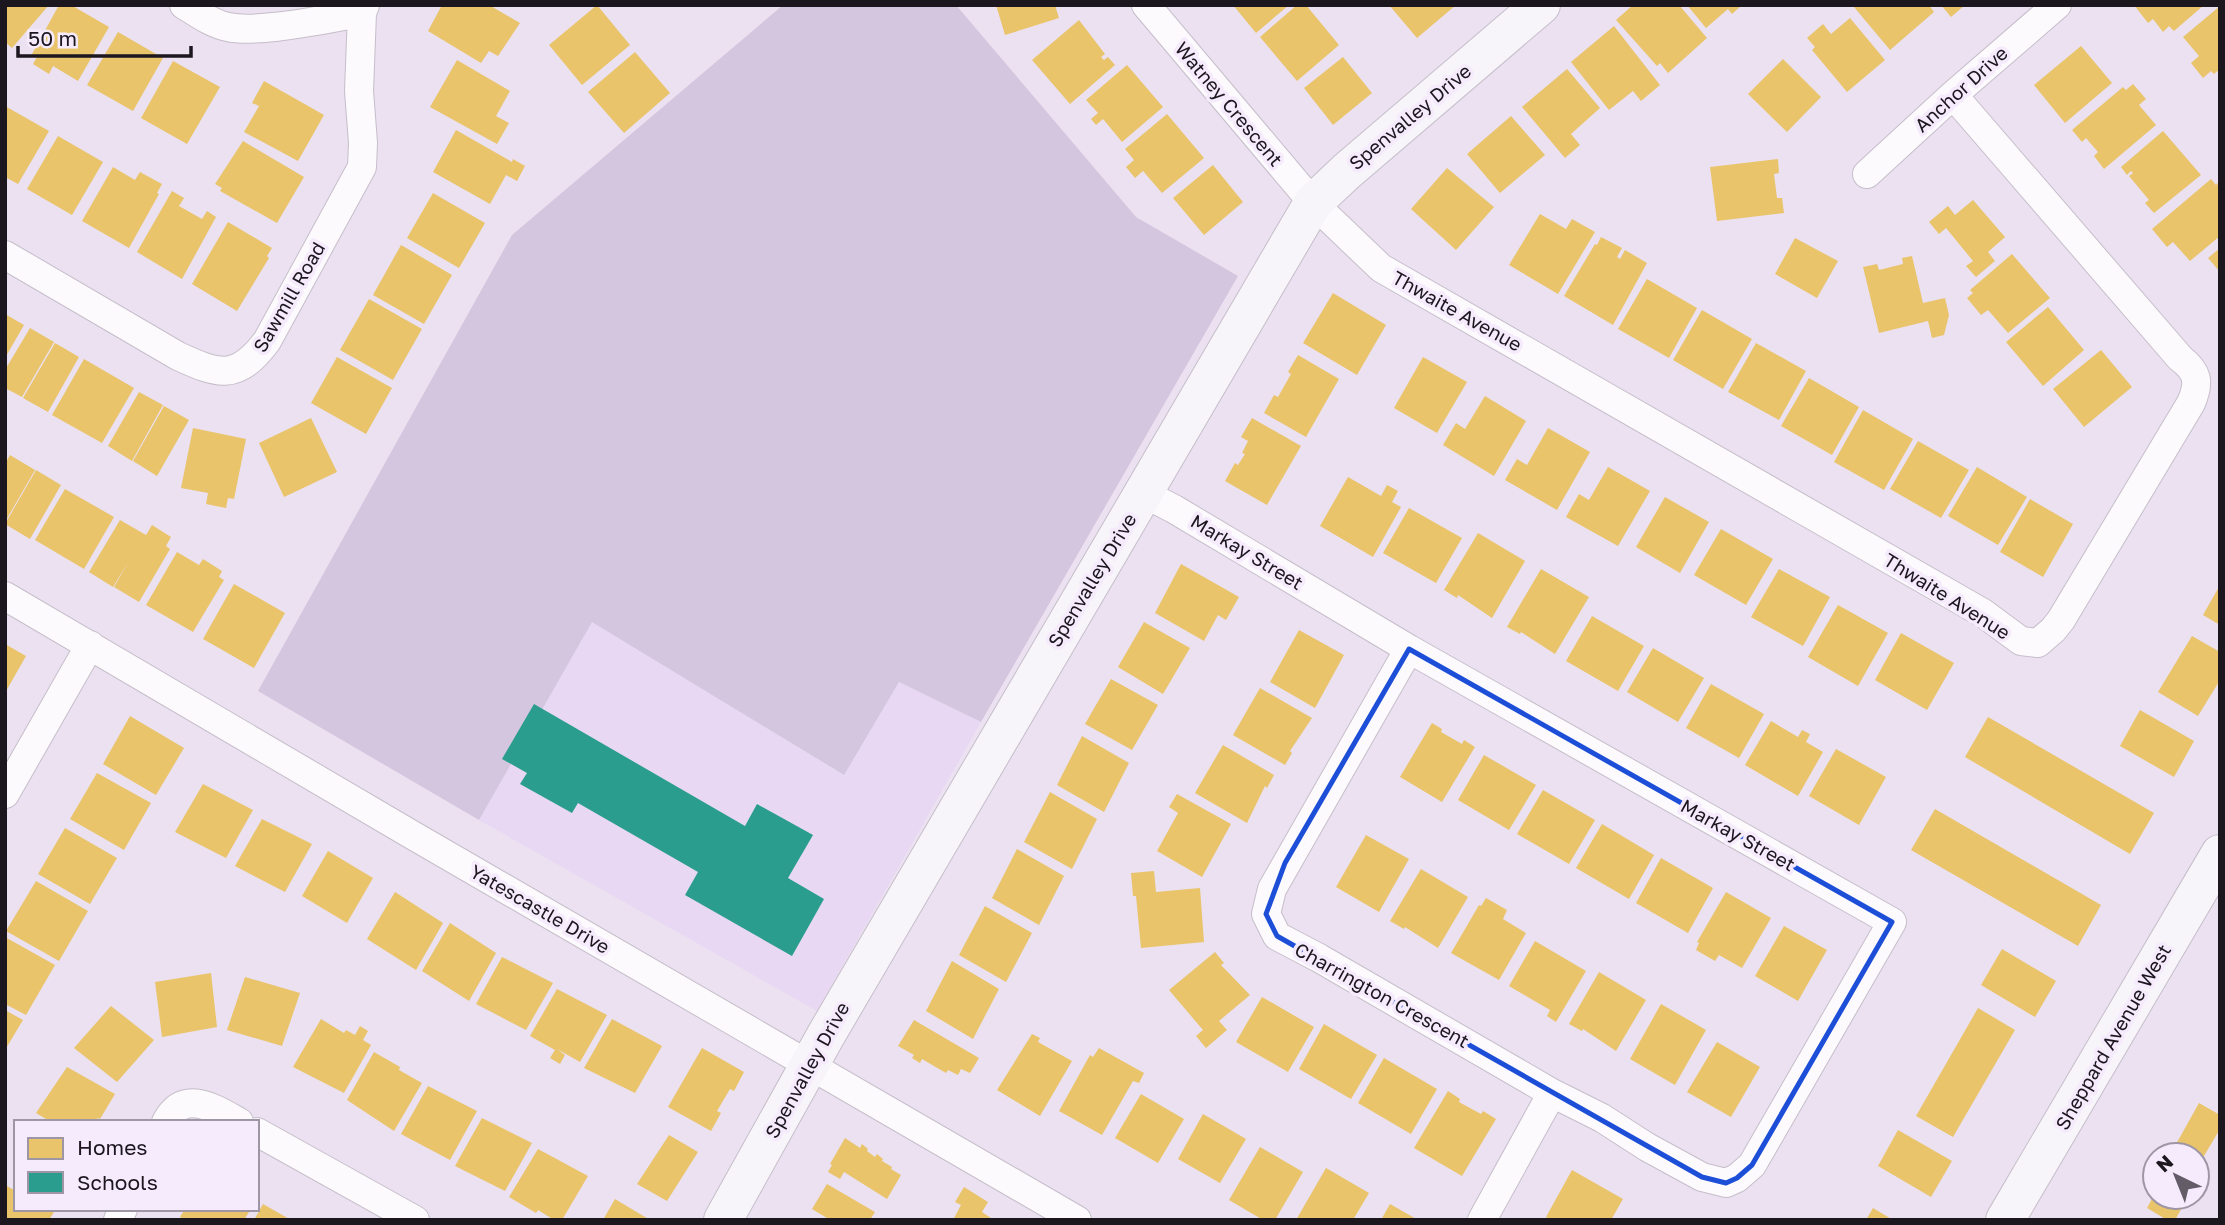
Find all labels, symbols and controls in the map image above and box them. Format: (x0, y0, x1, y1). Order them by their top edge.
scale bar (18, 14, 191, 58)
text: 50 m (28, 25, 77, 51)
street label: Watney Crescent (1171, 37, 1288, 170)
street label: Anchor Drive (1909, 41, 2012, 136)
street label: Spenvalley Drive (1344, 59, 1475, 174)
street label: Sawmill Road (248, 238, 329, 356)
street label: Thwaite Avenue (1388, 265, 1526, 356)
street label: Spenvalley Drive (1043, 509, 1141, 651)
street label: Markay Street (1187, 509, 1308, 594)
street label: Thwaite Avenue (1880, 548, 2015, 644)
street label: Markay Street (1677, 794, 1799, 875)
street label: Yatescastle Drive (466, 859, 614, 958)
street label: Charrington Crescent (1291, 937, 1473, 1052)
street label: Sheppard Avenue West (2050, 940, 2175, 1134)
street label: Spenvalley Drive (760, 998, 853, 1142)
legend (14, 1120, 259, 1211)
text: Homes (77, 1134, 147, 1160)
north arrow (2141, 1141, 2211, 1211)
text: N (2151, 1150, 2177, 1177)
text: Schools (77, 1169, 158, 1195)

